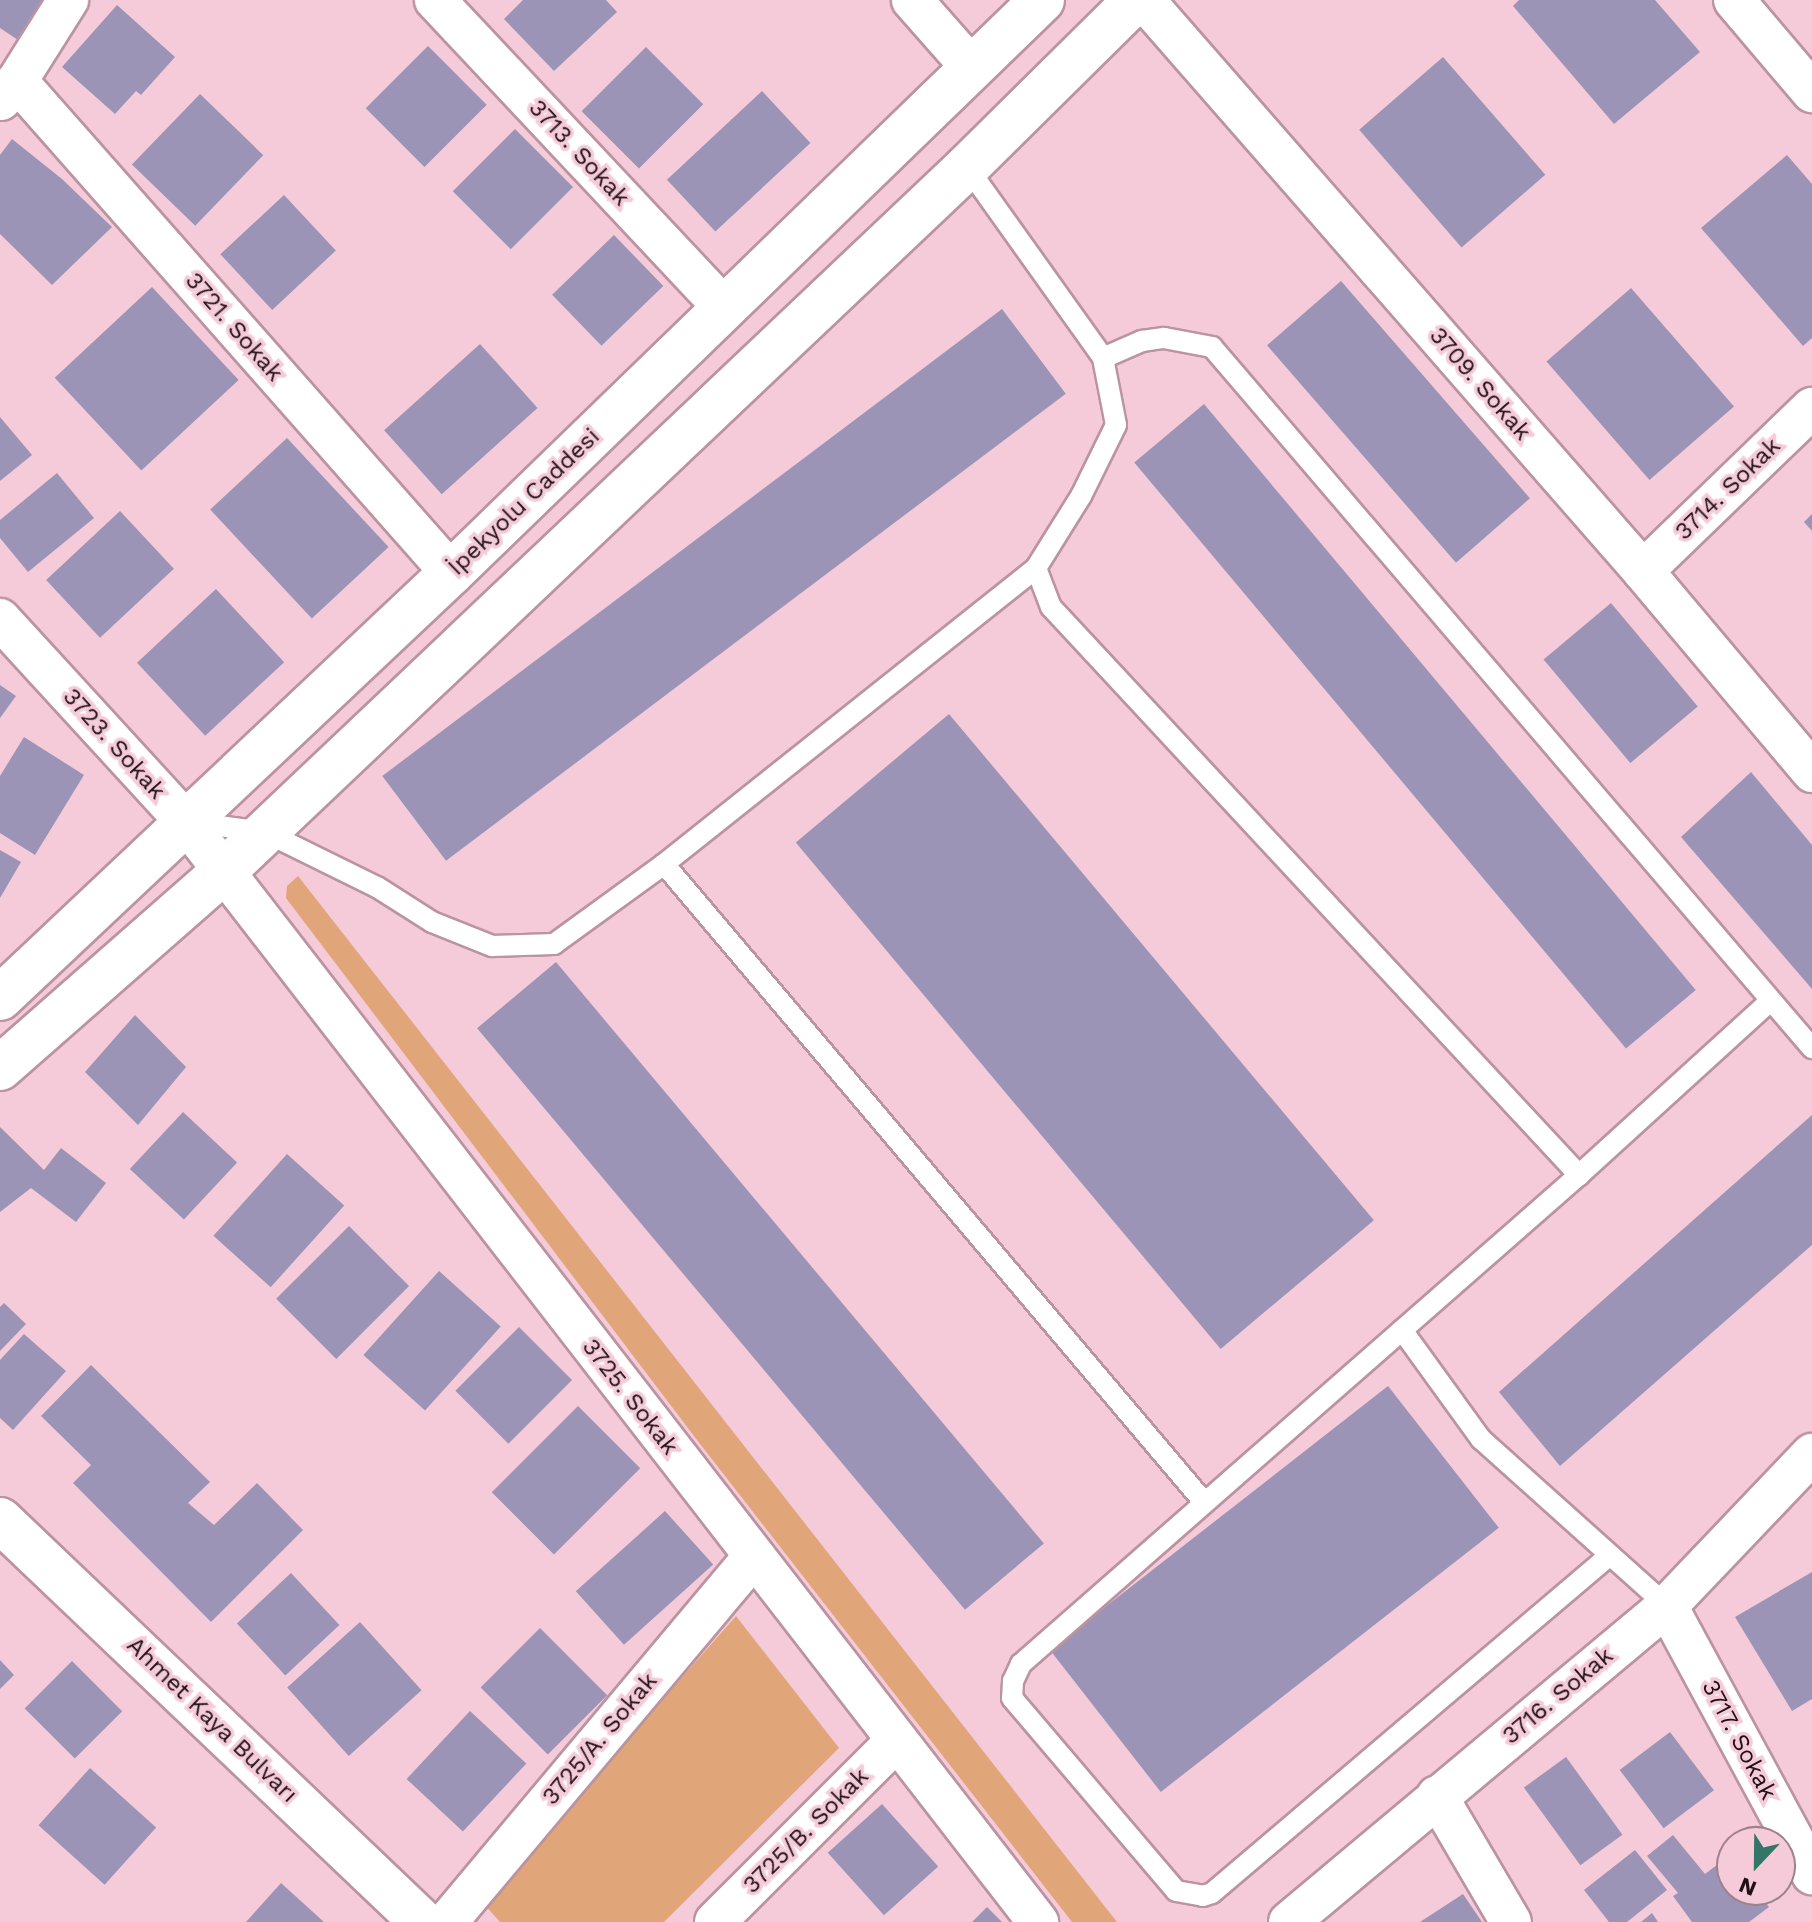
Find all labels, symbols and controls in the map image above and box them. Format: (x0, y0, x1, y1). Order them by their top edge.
street label: 3713. Sokak (523, 94, 635, 212)
street label: 3721. Sokak (179, 267, 289, 387)
street label: 3709. Sokak (1423, 322, 1537, 446)
street label: İpekyolu Caddesi (442, 422, 606, 582)
street label: 3714. Sokak (1669, 432, 1787, 546)
street label: 3723. Sokak (57, 683, 171, 805)
street label: 3725. Sokak (576, 1333, 684, 1461)
street label: Ahmet Kaya Bulvarı (120, 1631, 304, 1809)
street label: 3716. Sokak (1497, 1641, 1619, 1751)
street label: 3725/A. Sokak (536, 1667, 664, 1811)
street label: 3717. Sokak (1695, 1675, 1783, 1805)
street label: 3725/B. Sokak (737, 1762, 875, 1900)
north arrow (1716, 1826, 1796, 1906)
text: N (1735, 1872, 1760, 1902)

